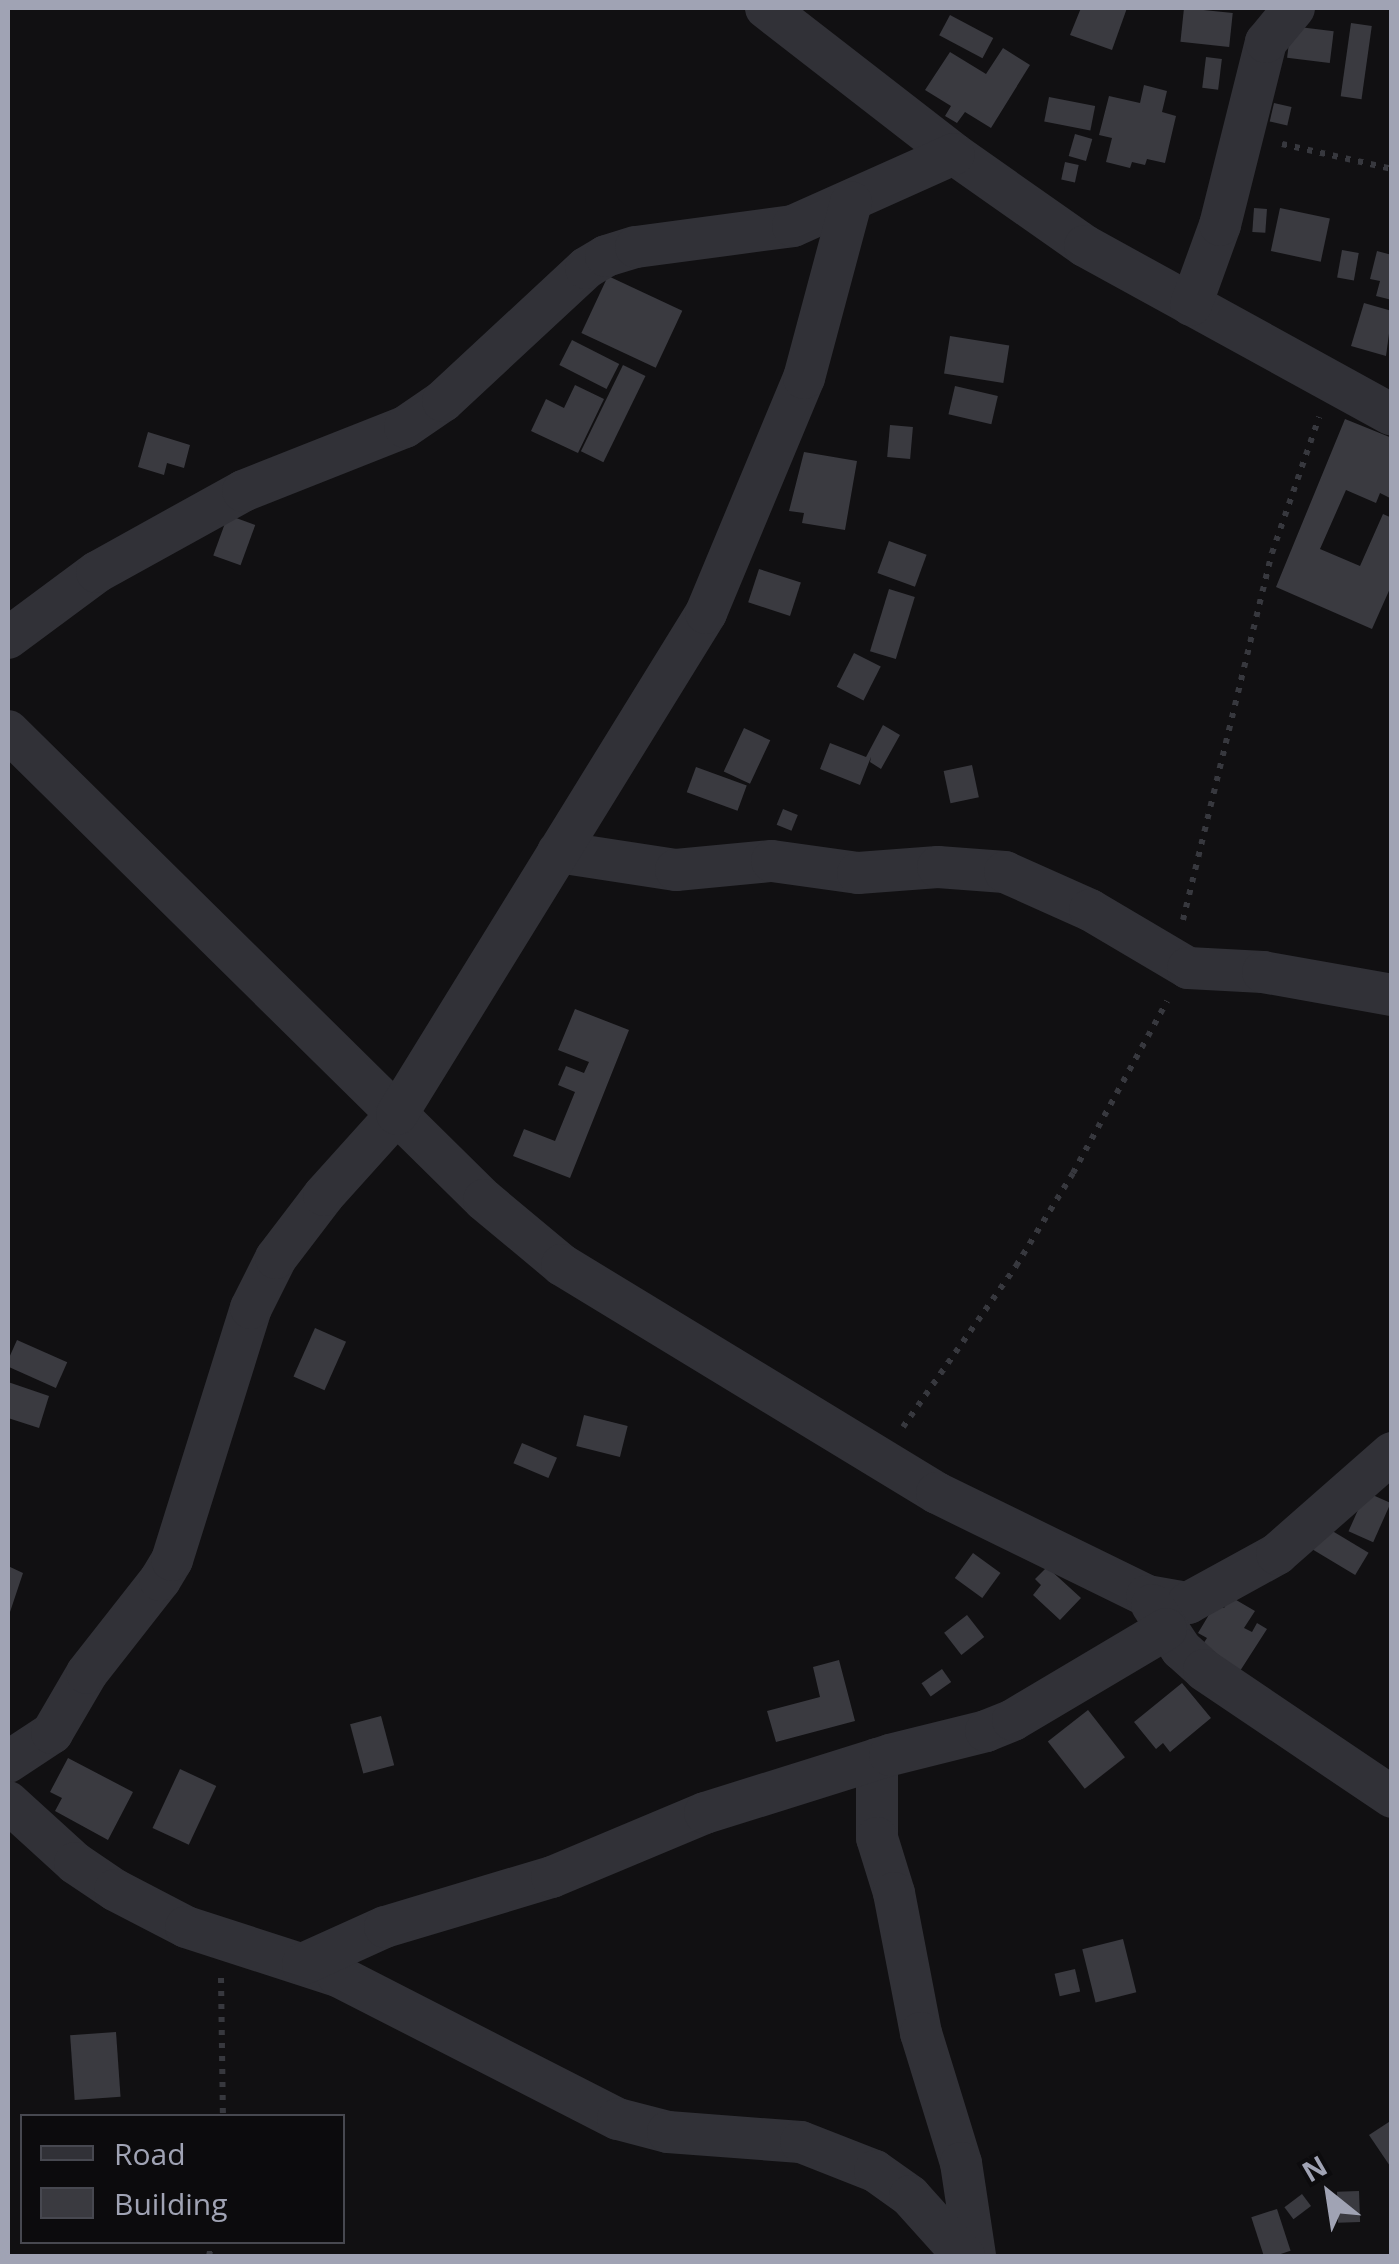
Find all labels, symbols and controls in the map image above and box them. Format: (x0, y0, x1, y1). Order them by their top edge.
legend (20, 2114, 345, 2244)
text: Road (114, 2133, 186, 2174)
north arrow (1279, 2144, 1379, 2244)
text: N (1295, 2146, 1333, 2190)
text: Building (114, 2183, 228, 2224)

